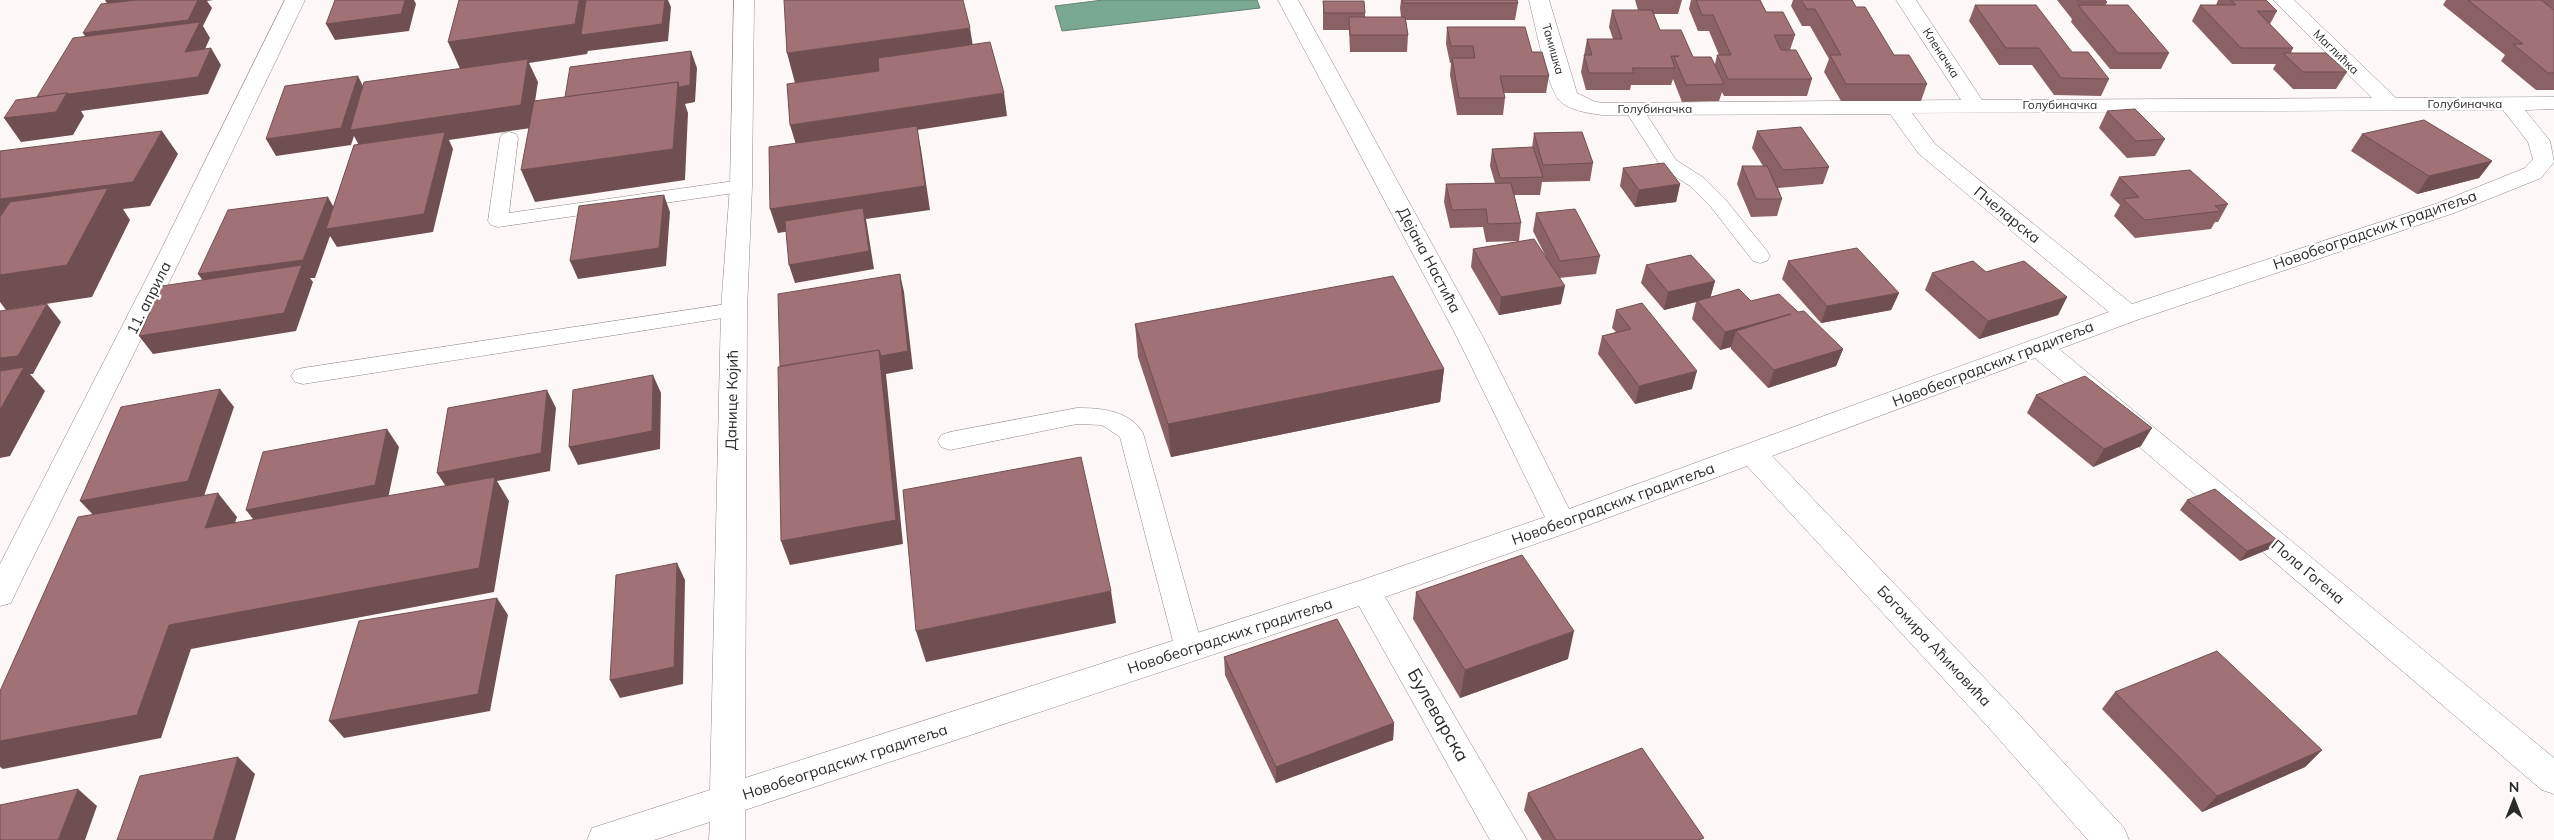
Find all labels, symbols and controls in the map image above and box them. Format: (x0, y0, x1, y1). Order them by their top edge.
street label: Тамишка (1539, 22, 1568, 76)
street label: Кленачка (1920, 25, 1963, 81)
street label: Маглићка (2310, 26, 2362, 77)
street label: Голубиначка (2428, 96, 2502, 111)
street label: Голубиначка (2023, 97, 2097, 112)
street label: Голубиначка (1618, 101, 1692, 116)
street label: Пчеларска (1970, 182, 2044, 247)
street label: Новобеоградских градитеља (2270, 186, 2479, 273)
street label: Дејана Настића (1394, 204, 1465, 316)
street label: 11. априла (122, 258, 175, 337)
street label: Новобеоградских градитеља (1889, 316, 2096, 411)
street label: Данице Којић (721, 350, 742, 450)
street label: Новобеоградских градитеља (1509, 458, 1717, 549)
street label: Пола Гогена (2268, 535, 2349, 608)
street label: Богомира Аћимовића (1873, 581, 1995, 710)
street label: Новобеоградских градитеља (1125, 593, 1335, 678)
street label: Булеварска (1403, 664, 1474, 765)
street label: Новобеоградских градитеља (740, 719, 950, 804)
north arrow (2489, 775, 2539, 825)
text: N (2509, 778, 2519, 796)

